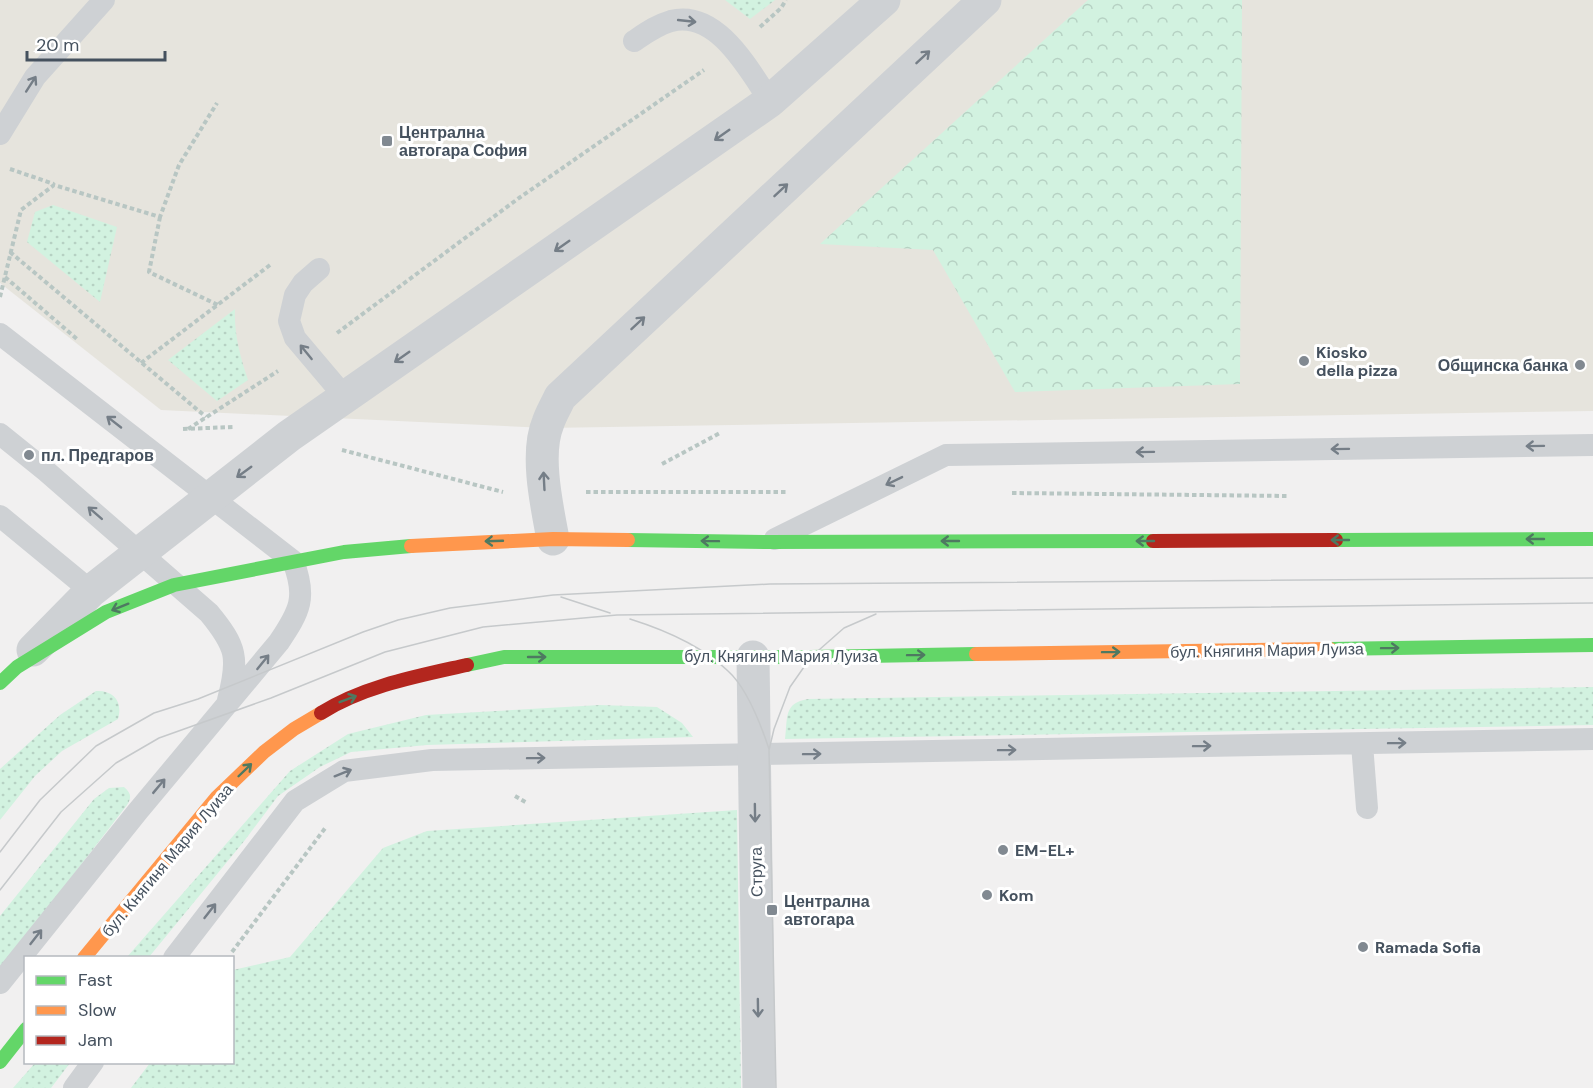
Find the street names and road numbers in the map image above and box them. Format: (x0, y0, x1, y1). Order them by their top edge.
street label: бул. Княгиня Мария Луиза (1170, 638, 1364, 663)
street label: бул. Княгиня Мария Луиза (684, 646, 878, 667)
street label: бул. Княгиня Мария Луиза (97, 779, 238, 941)
street label: Струга (746, 847, 767, 897)

